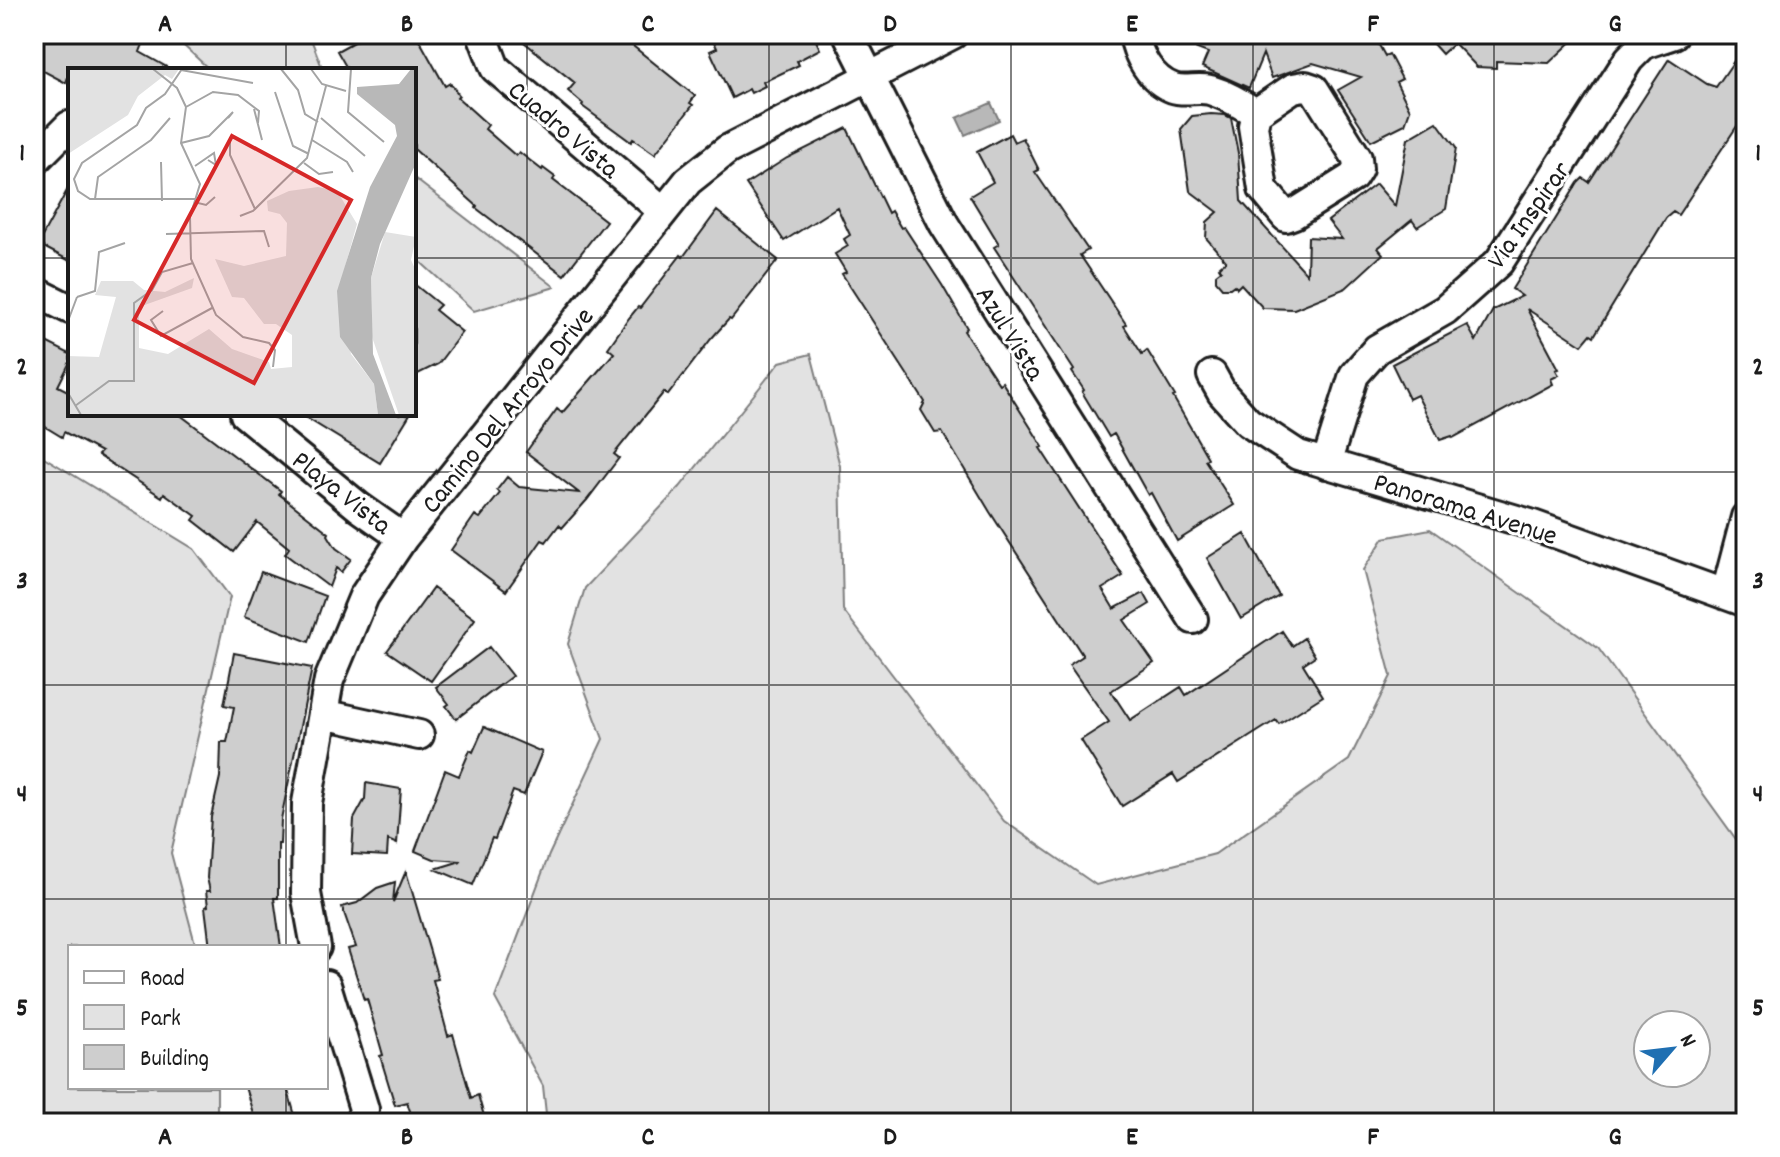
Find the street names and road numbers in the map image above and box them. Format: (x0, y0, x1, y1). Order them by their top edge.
street label: Cuadro Vista (497, 73, 627, 191)
street label: Via Inspirar (1479, 154, 1583, 279)
street label: Azul Vista (963, 280, 1053, 390)
street label: Camino Del Arroyo Drive (414, 300, 606, 524)
street label: Playa Vista (281, 443, 399, 547)
street label: Panorama Avenue (1368, 465, 1561, 559)

